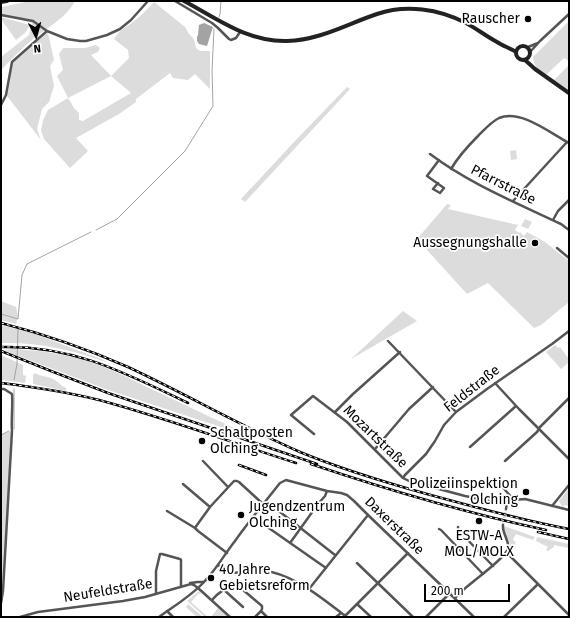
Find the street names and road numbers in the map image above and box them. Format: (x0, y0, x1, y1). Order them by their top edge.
street label: Pfarrstraße (468, 161, 538, 209)
street label: Feldstraße (441, 362, 503, 416)
street label: Mozartstraße (339, 402, 411, 472)
street label: Daxerstraße (361, 494, 427, 558)
street label: Neufeldstraße (62, 576, 154, 606)

